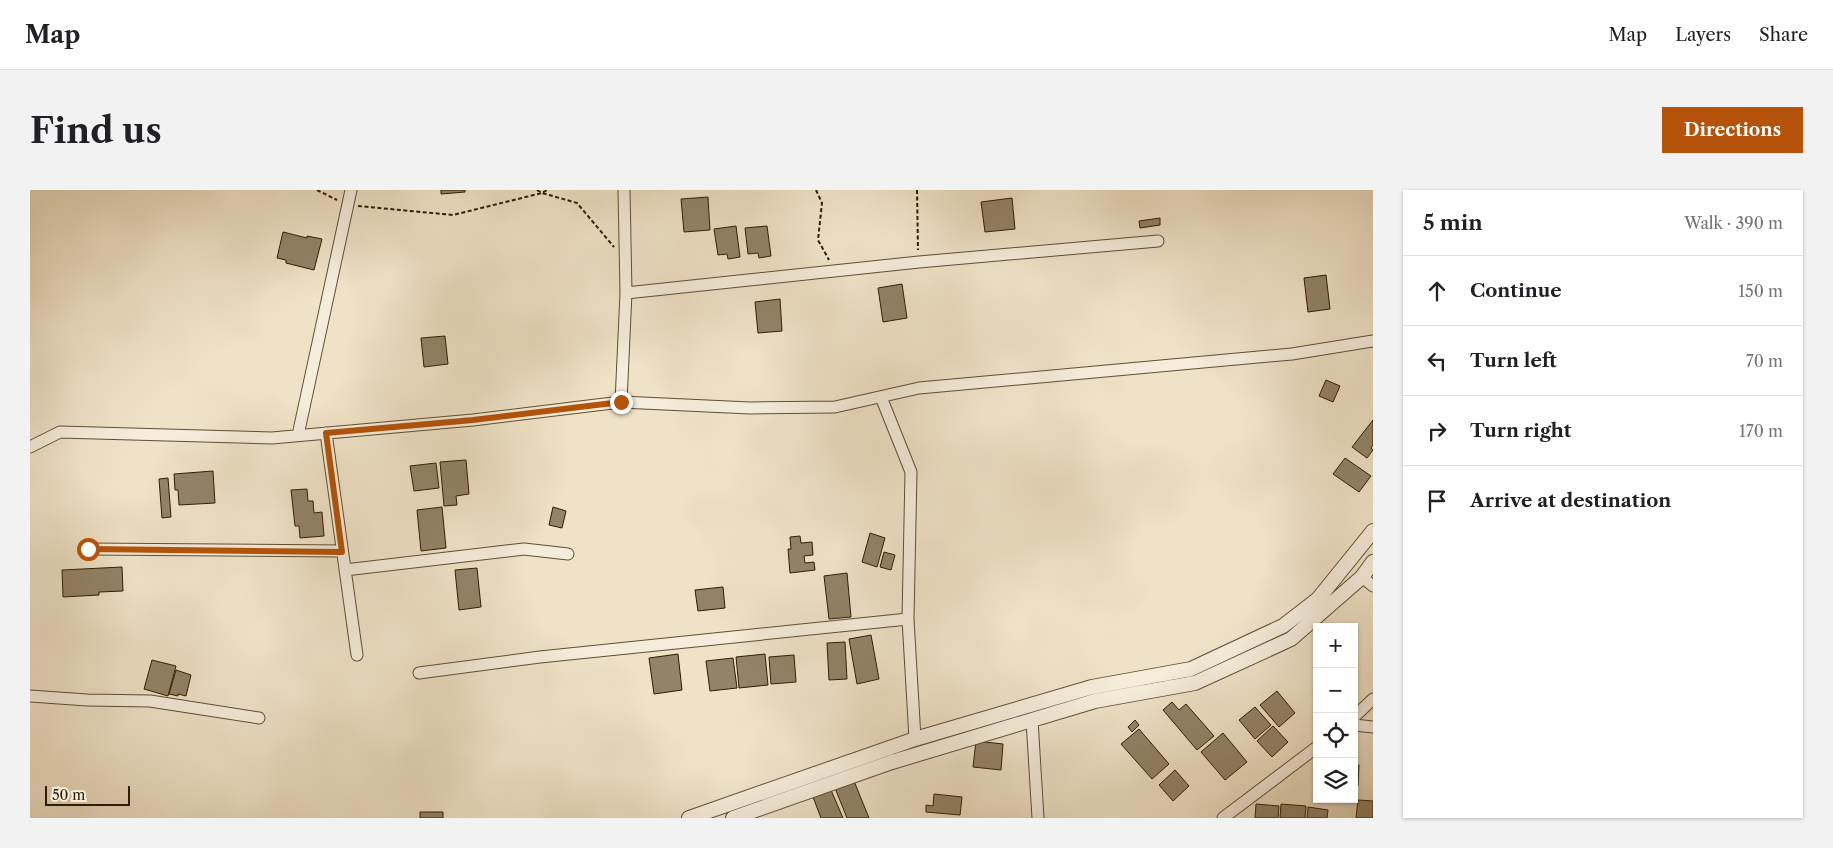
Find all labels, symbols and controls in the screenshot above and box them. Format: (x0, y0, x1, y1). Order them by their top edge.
text: Map (25, 20, 80, 49)
text: Map (1609, 24, 1647, 46)
text: Layers (1675, 24, 1731, 46)
text: Share (1759, 24, 1808, 46)
button: Directions (1662, 107, 1803, 153)
text: Find us (30, 109, 162, 152)
text: 5 min (1423, 210, 1483, 235)
text: Walk · 390 m (1684, 213, 1783, 233)
icon: ahead (1423, 277, 1451, 305)
text: Continue (1470, 279, 1562, 302)
text: 150 m (1738, 281, 1783, 301)
icon: left (1423, 347, 1451, 375)
text: Turn left (1470, 349, 1557, 372)
text: 70 m (1746, 351, 1783, 371)
route end (610, 391, 633, 414)
icon: right (1423, 417, 1451, 445)
text: Turn right (1470, 419, 1571, 442)
text: 170 m (1739, 421, 1783, 441)
icon: arrive (1423, 487, 1451, 515)
text: Arrive at destination (1470, 489, 1671, 512)
route start (77, 538, 100, 561)
map controls (1313, 623, 1358, 803)
button: + (1313, 623, 1358, 668)
button: − (1313, 668, 1358, 713)
button: locate (1313, 713, 1358, 758)
button: layers (1313, 758, 1358, 803)
scale bar (45, 783, 130, 806)
text: 50 m (52, 786, 85, 804)

